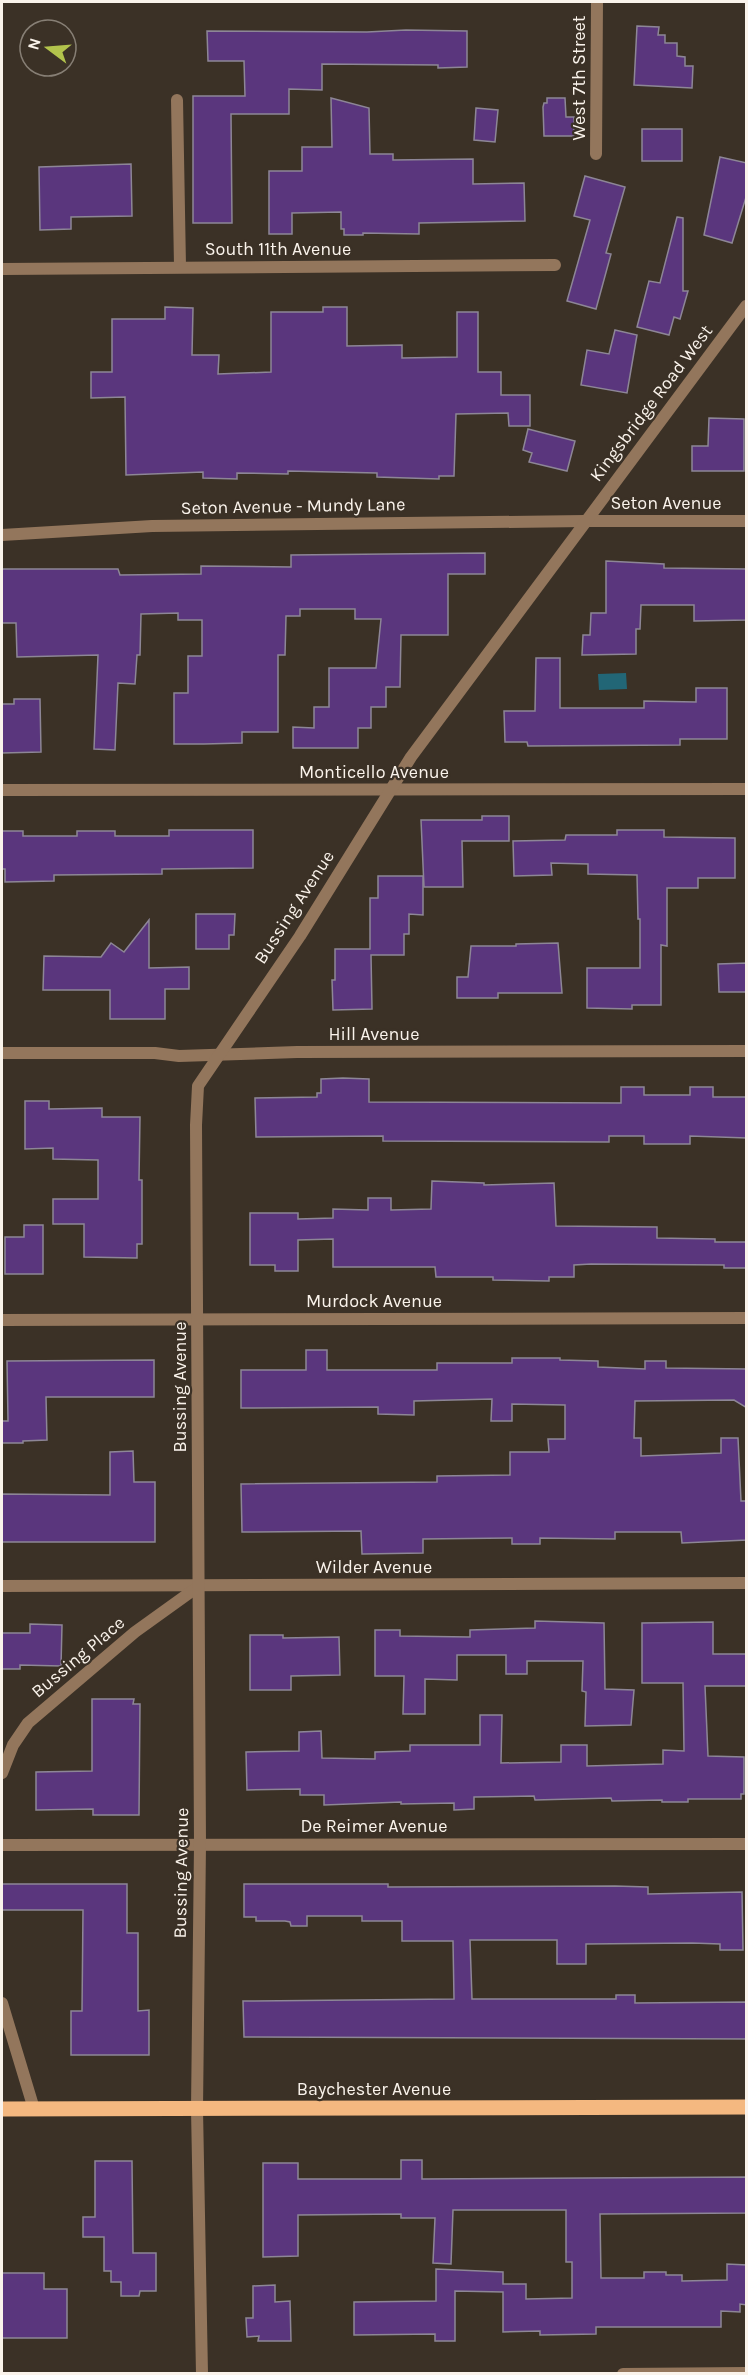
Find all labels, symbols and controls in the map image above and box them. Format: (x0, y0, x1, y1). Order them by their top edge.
street label: West 7th Street (568, 15, 590, 141)
north arrow (18, 18, 78, 78)
text: N (23, 36, 45, 52)
street label: South 11th Avenue (205, 238, 351, 260)
street label: Kingsbridge Road West (585, 320, 717, 486)
street label: Seton Avenue (610, 492, 722, 514)
street label: Seton Avenue - Mundy Lane (180, 493, 406, 519)
street label: Monticello Avenue (299, 761, 449, 783)
street label: Bussing Avenue (249, 846, 339, 968)
street label: Hill Avenue (329, 1023, 420, 1045)
street label: Murdock Avenue (306, 1290, 442, 1312)
street label: Bussing Avenue (169, 1322, 191, 1452)
street label: Wilder Avenue (316, 1556, 432, 1578)
street label: Bussing Place (27, 1612, 129, 1702)
street label: Bussing Avenue (169, 1807, 193, 1939)
street label: De Reimer Avenue (300, 1815, 448, 1837)
street label: Baychester Avenue (297, 2078, 451, 2100)

